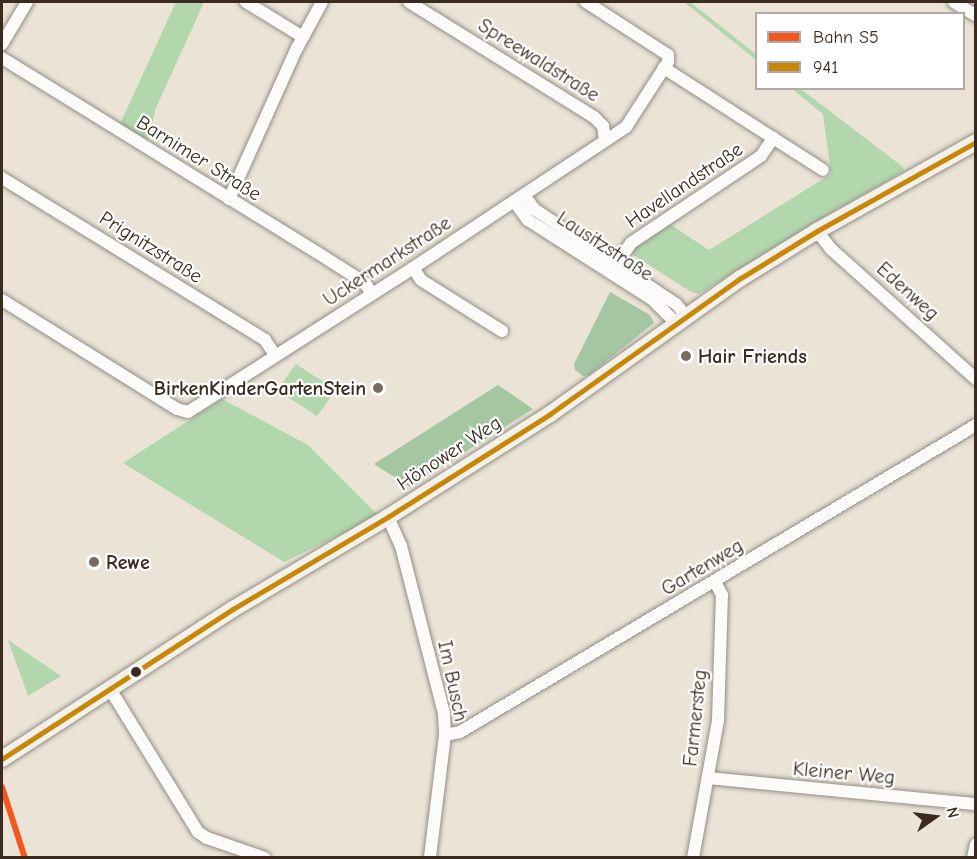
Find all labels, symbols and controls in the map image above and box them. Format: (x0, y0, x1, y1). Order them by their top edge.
legend (755, 12, 965, 90)
street label: Spreewaldstraße (474, 13, 604, 107)
text: Bahn S5 (813, 27, 879, 48)
text: 941 (813, 57, 838, 78)
street label: Barnimer Straße (132, 110, 266, 206)
street label: Havellandstraße (621, 137, 747, 233)
street label: Prignitzstraße (95, 206, 207, 288)
street label: Lausitzstraße (552, 206, 658, 286)
street label: Uckermarkstraße (319, 211, 455, 311)
street label: Edenweg (872, 257, 944, 325)
place label: Hair Friends (698, 344, 807, 368)
marker: Hair Friends (679, 349, 693, 363)
place label: BirkenKinderGartenStein (154, 376, 366, 400)
marker: BirkenKinderGartenStein (371, 381, 385, 395)
street label: Hönower Weg (392, 410, 506, 496)
street label: Gartenweg (657, 533, 747, 601)
place label: Rewe (106, 550, 150, 574)
marker: Rewe (87, 555, 101, 569)
street label: Im Busch (433, 638, 473, 724)
unlabelled marker (130, 666, 142, 678)
street label: Farmersteg (678, 668, 712, 768)
street label: Kleiner Weg (792, 757, 896, 789)
north arrow (905, 787, 965, 847)
text: N (942, 805, 962, 820)

